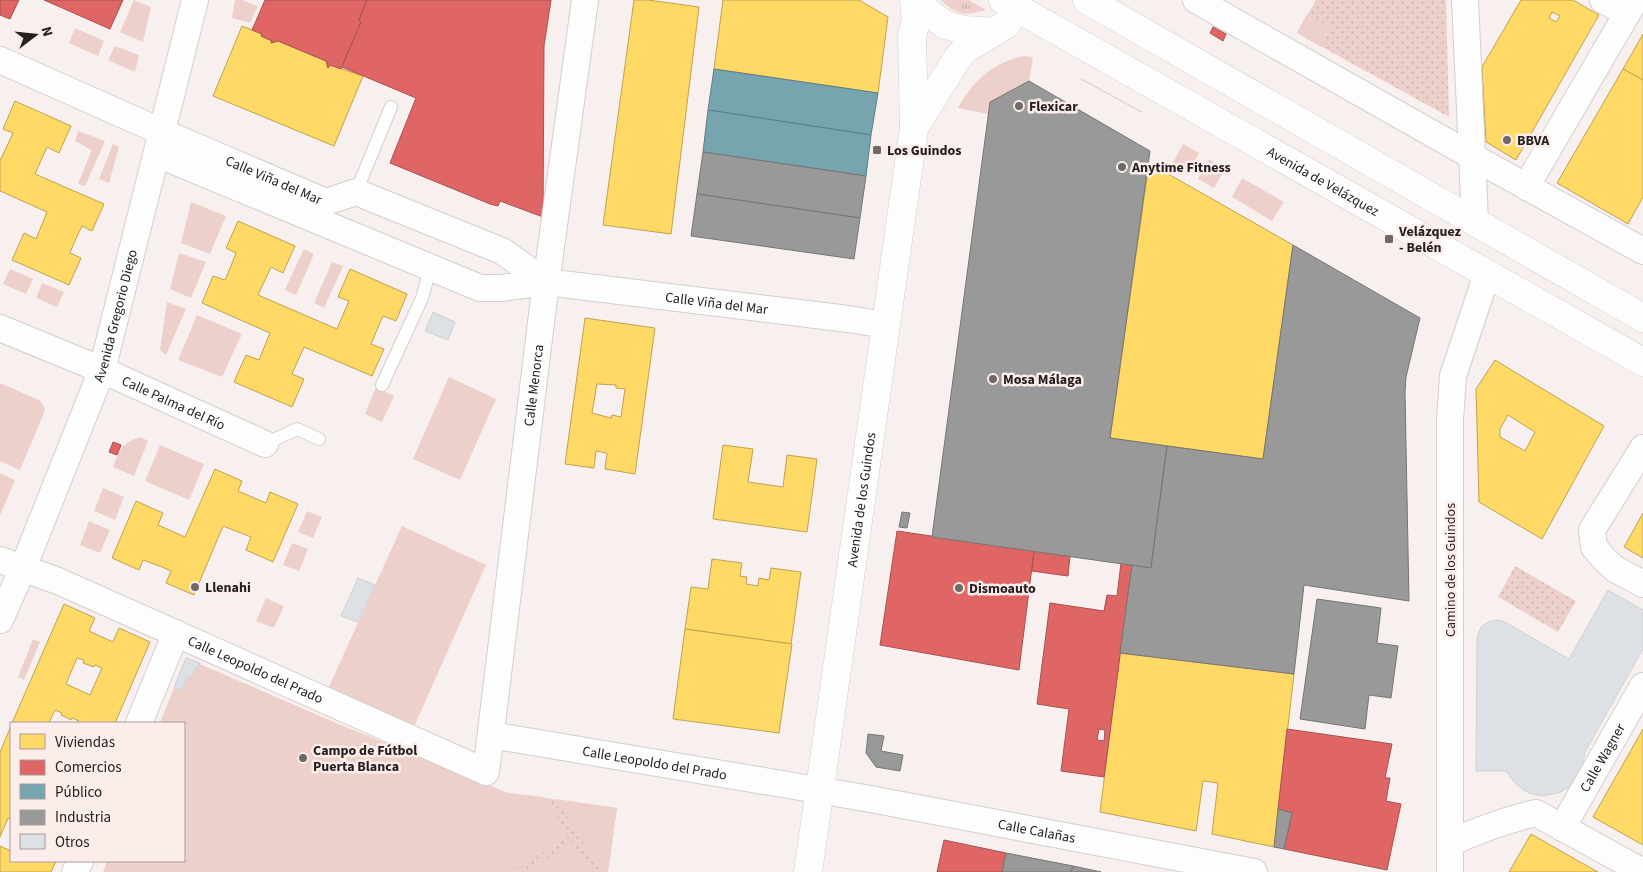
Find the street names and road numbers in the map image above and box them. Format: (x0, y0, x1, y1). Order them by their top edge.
street label: Avenida de Velázquez (1263, 142, 1383, 222)
street label: Calle Viña del Mar (222, 151, 325, 210)
street label: Avenida Gregorio Diego (89, 247, 143, 385)
street label: Calle Viña del Mar (664, 288, 769, 320)
street label: Calle Menorca (519, 343, 549, 427)
street label: Calle Palma del Río (118, 371, 228, 436)
street label: Avenida de los Guindos (843, 431, 882, 568)
street label: Camino de los Guindos (1441, 503, 1461, 637)
street label: Calle Leopoldo del Prado (184, 631, 326, 709)
street label: Calle Wagner (1575, 720, 1631, 796)
street label: Calle Leopoldo del Prado (581, 742, 728, 786)
street label: Calle Calañas (996, 814, 1077, 849)

